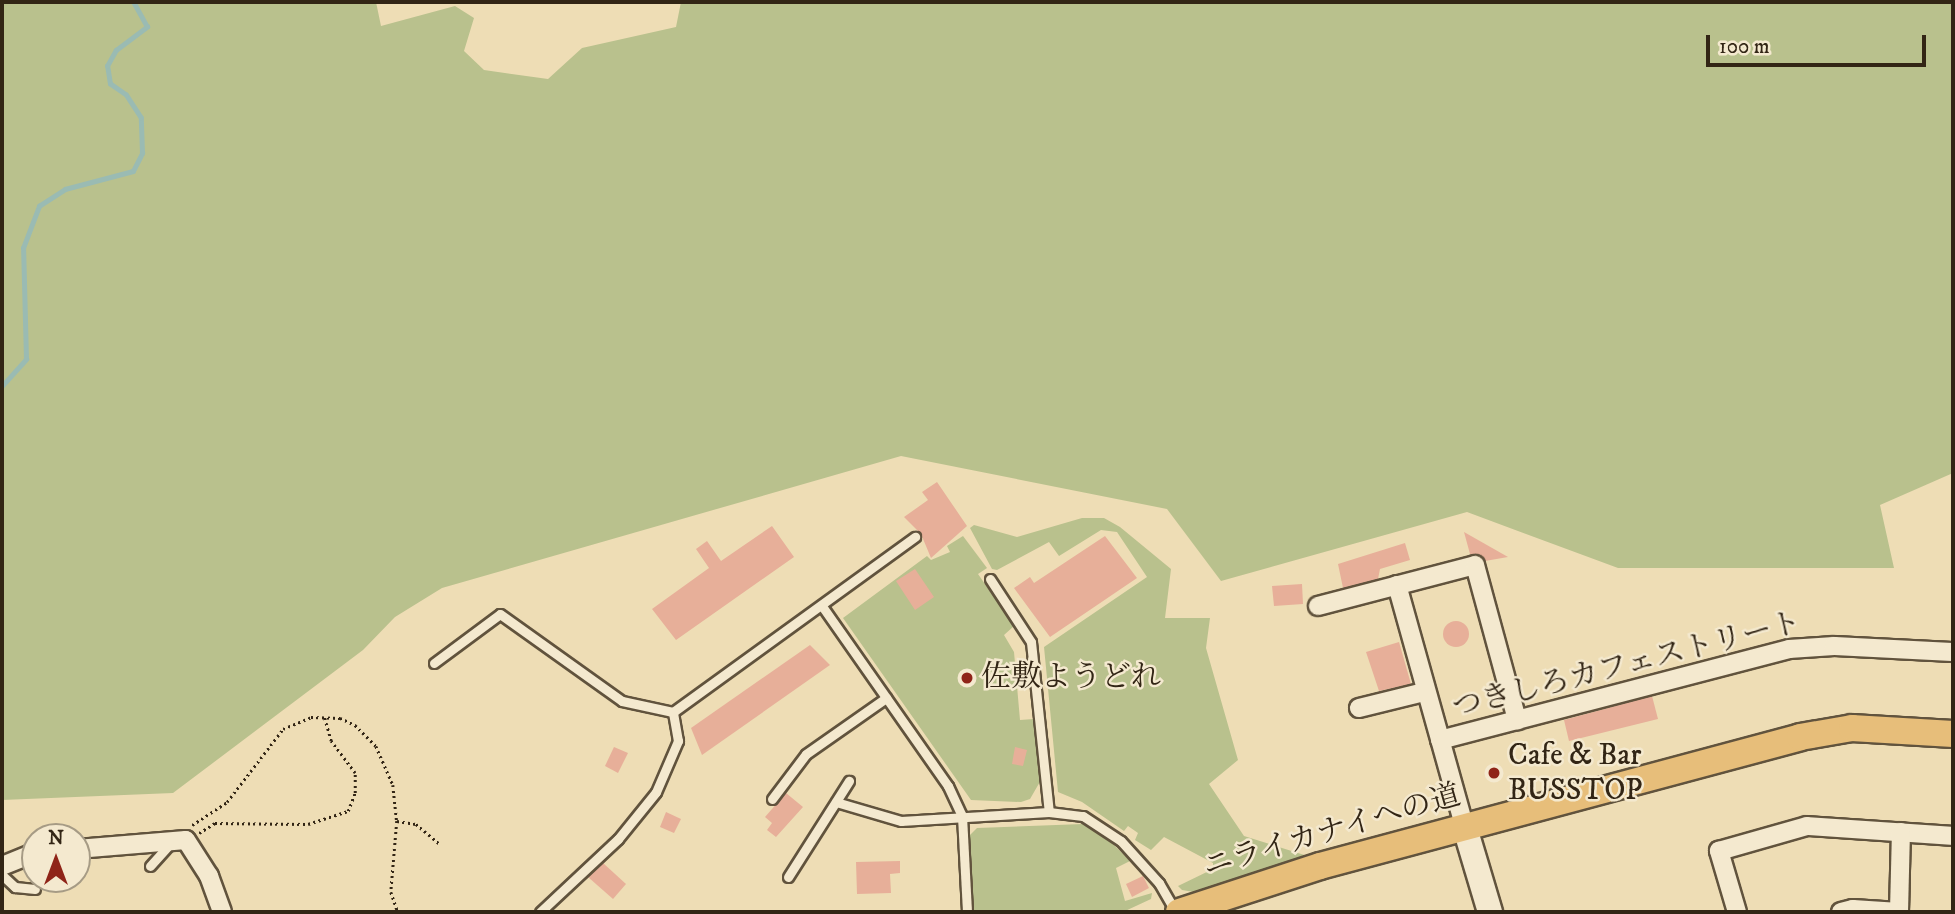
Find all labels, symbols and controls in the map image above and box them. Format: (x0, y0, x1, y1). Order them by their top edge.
scale bar (1710, 21, 1930, 65)
text: 100 m (1719, 34, 1770, 60)
street label: つきしろカフェストリート (1448, 605, 1806, 727)
place label: 佐敷ようどれ (981, 660, 1161, 696)
marker: 佐敷ようどれ (959, 670, 975, 686)
place label: Cafe & Bar BUSSTOP (1508, 738, 1643, 808)
marker: Cafe & Bar BUSSTOP (1486, 765, 1502, 781)
street label: ニライカナイへの道 (1197, 777, 1467, 887)
north arrow (21, 823, 91, 893)
text: N (48, 827, 64, 850)

